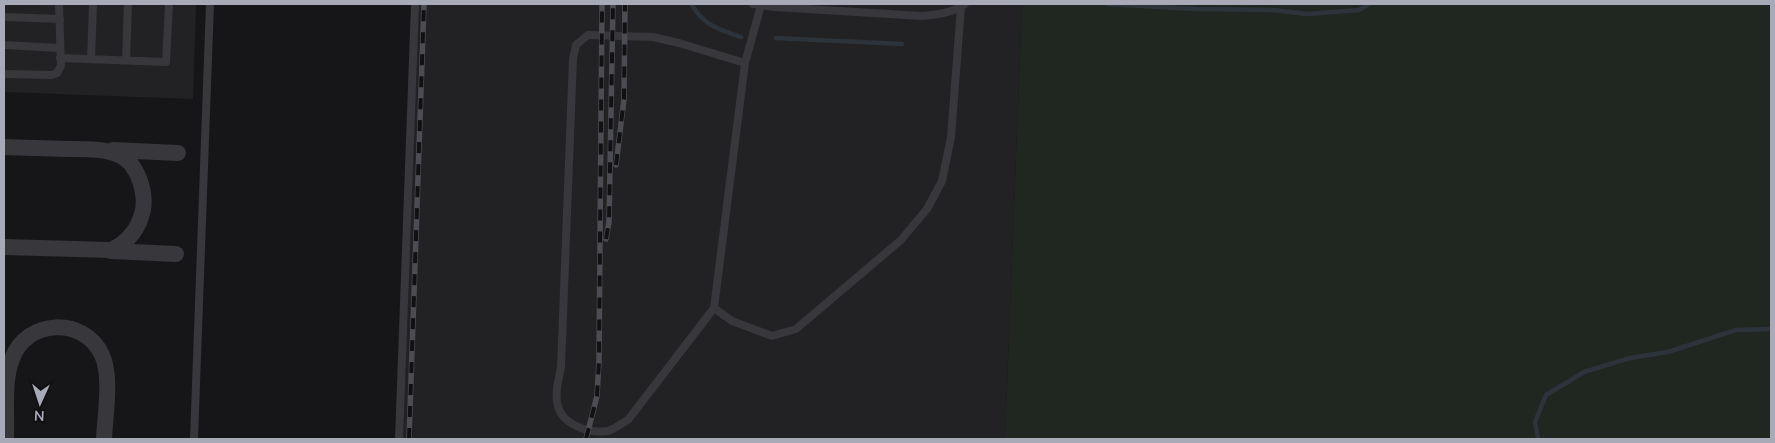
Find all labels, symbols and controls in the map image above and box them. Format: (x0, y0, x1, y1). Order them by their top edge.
north arrow (15, 378, 65, 428)
text: N (34, 406, 45, 425)

